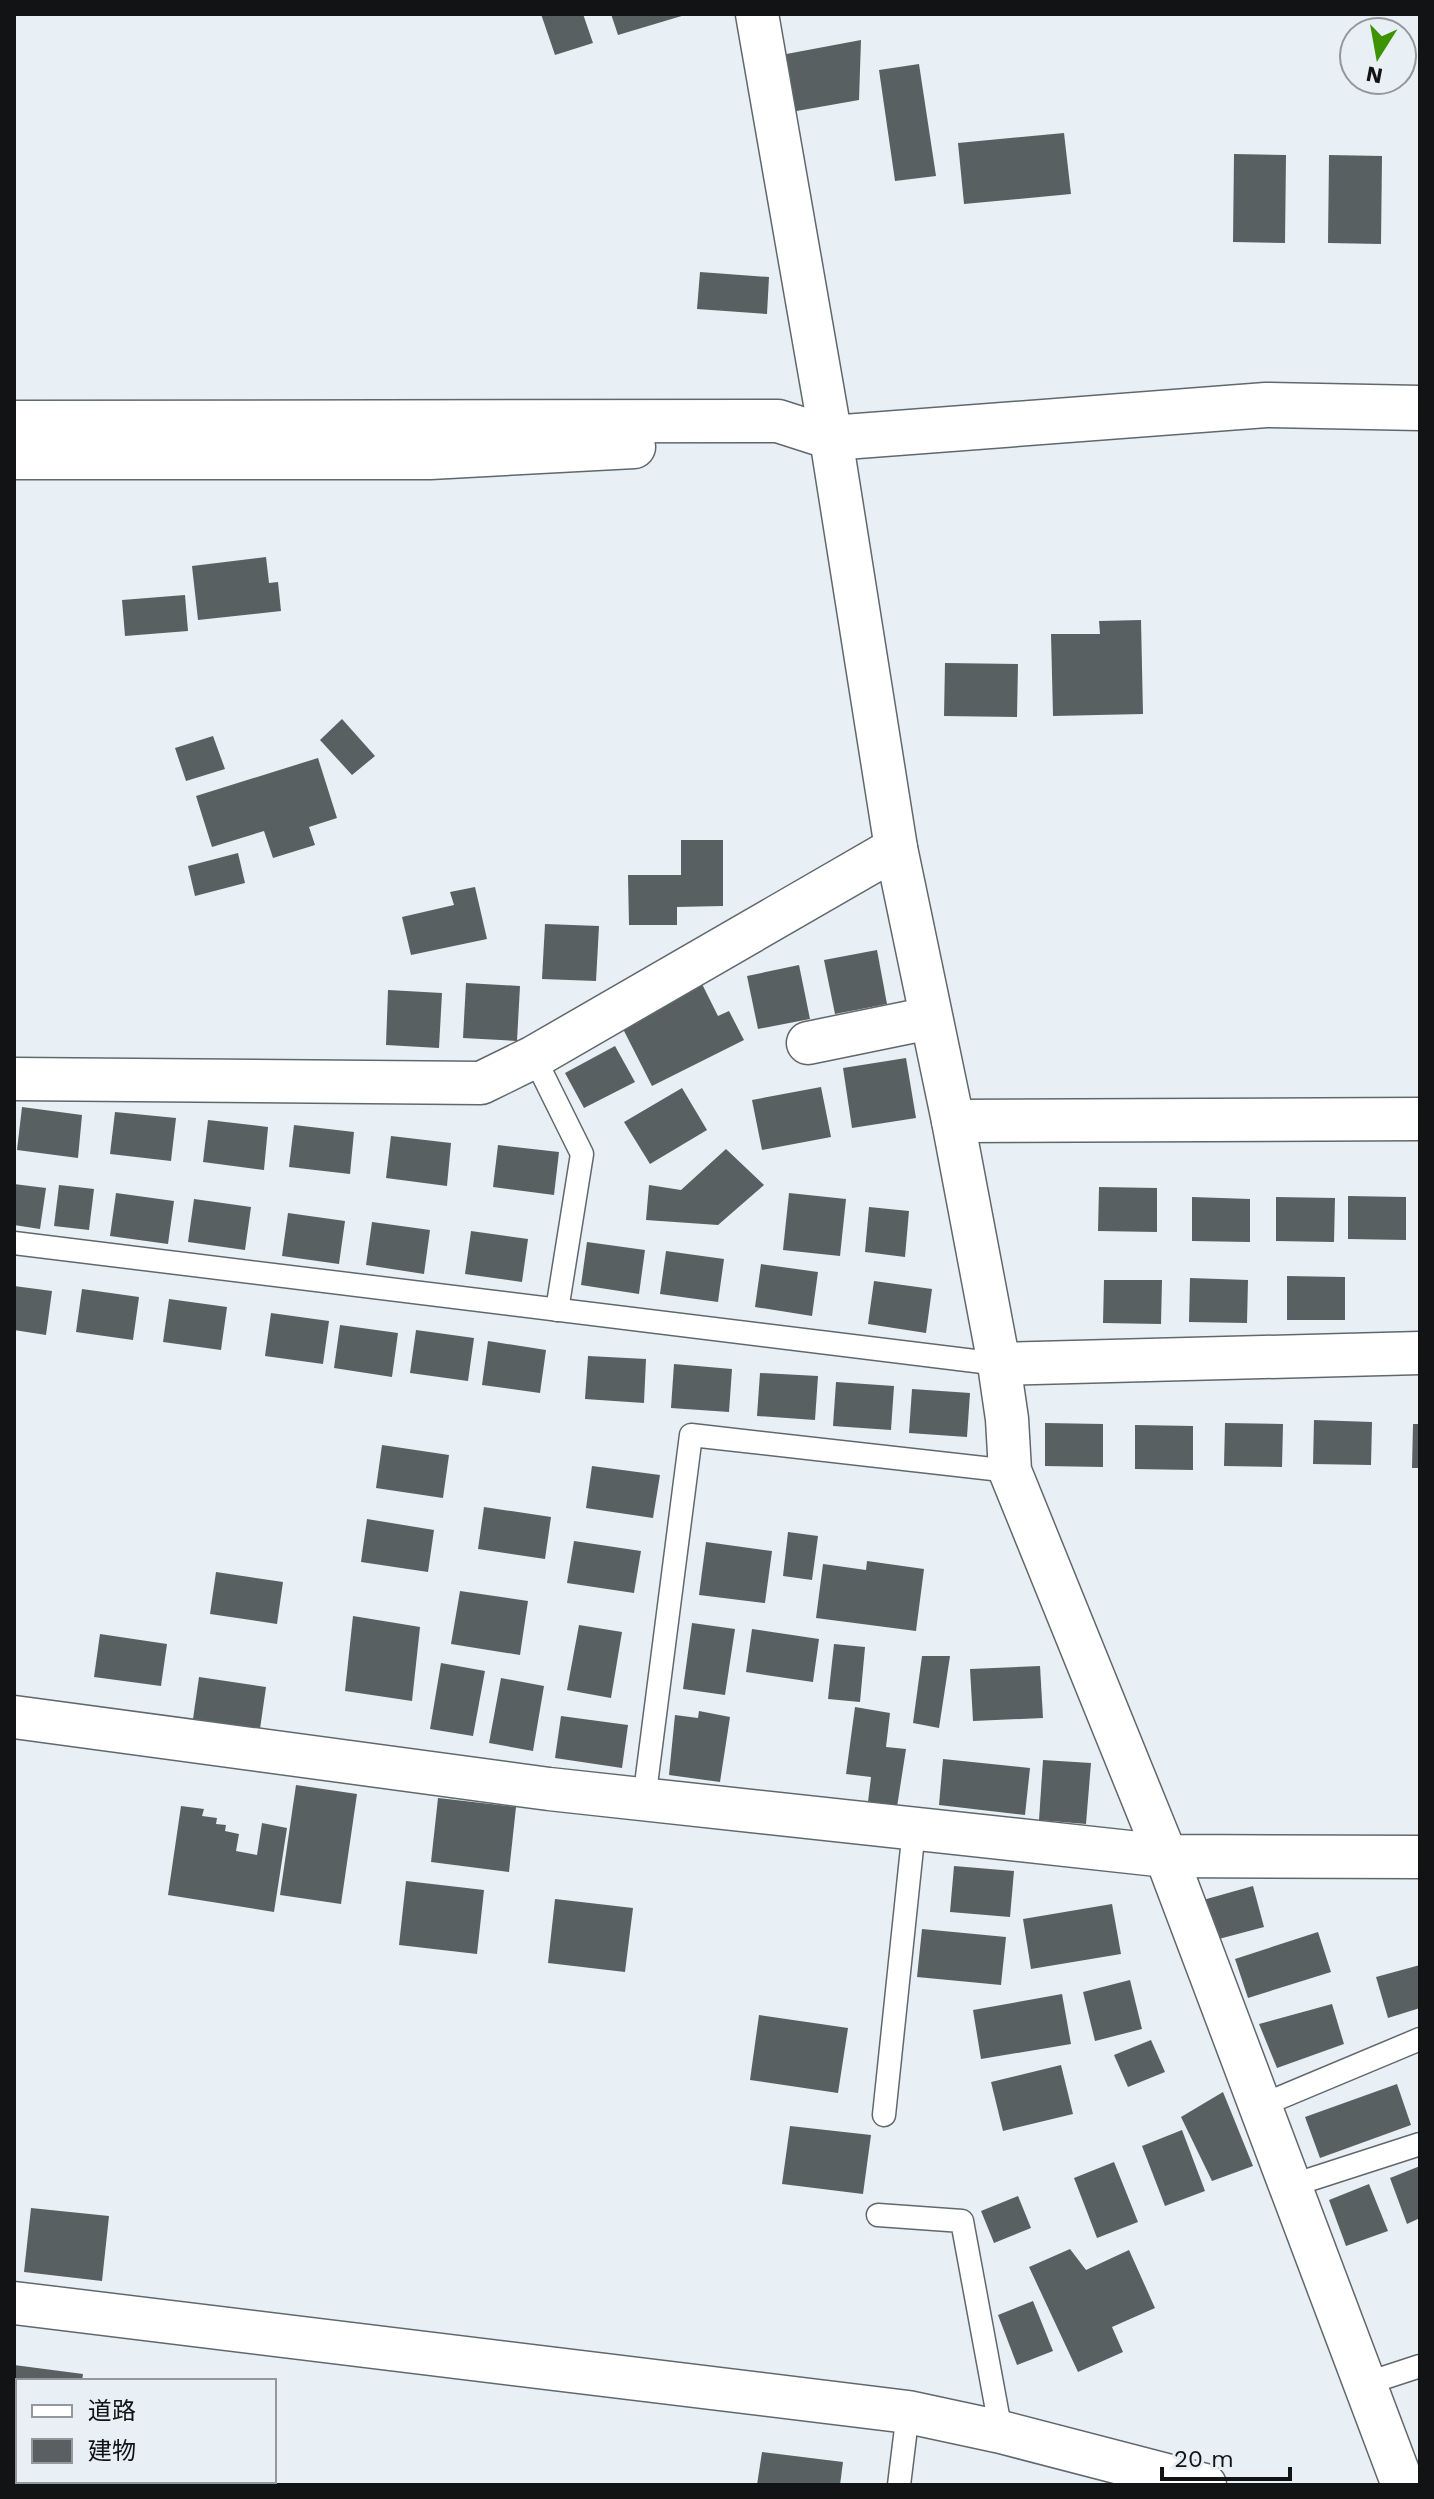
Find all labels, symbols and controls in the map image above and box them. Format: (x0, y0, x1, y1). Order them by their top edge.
north arrow (1338, 16, 1418, 96)
text: N (1364, 61, 1385, 89)
legend (16, 2379, 276, 2483)
text: 道路 (88, 2397, 136, 2425)
scale bar (1162, 2431, 1290, 2481)
text: 建物 (88, 2437, 136, 2465)
text: 20 m (1174, 2445, 1234, 2473)

